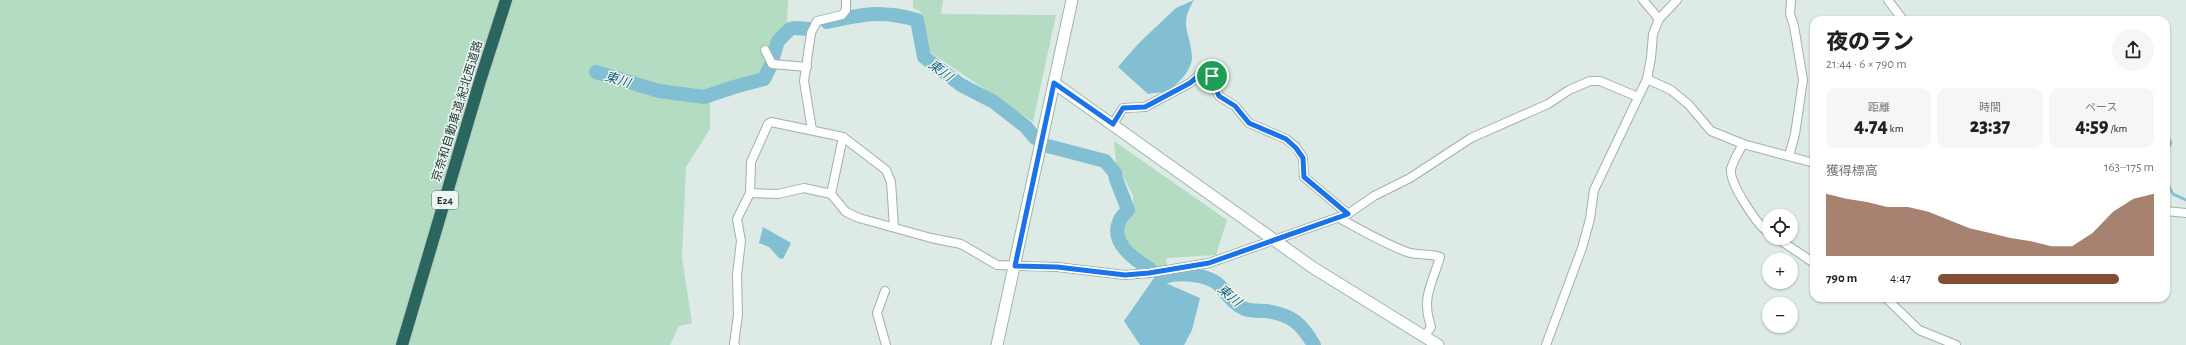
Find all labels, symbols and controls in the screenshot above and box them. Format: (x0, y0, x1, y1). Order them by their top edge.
button: share (2112, 29, 2154, 71)
text: 夜のラン (1826, 31, 1914, 53)
street label: 京奈和自動車道;紀北西道路 (429, 39, 484, 183)
water label: 東川 (926, 57, 957, 85)
text: 21:44 · 6 × 790 m (1826, 58, 1907, 71)
pin (1195, 59, 1229, 93)
icon: arrive (1201, 65, 1223, 87)
water label: 東川 (603, 69, 634, 91)
text: 距離 (1868, 102, 1890, 113)
text: 時間 (1979, 102, 2001, 113)
text: ペース (2085, 102, 2118, 113)
text: 4.74 (1854, 116, 1888, 136)
text: 23:37 (1970, 116, 2010, 136)
text: 4:59 (2075, 116, 2109, 136)
text: km (1888, 123, 1903, 134)
text: /km (2109, 123, 2127, 134)
text: 163–175 m (2104, 161, 2154, 174)
text: 獲得標高 (1826, 165, 1878, 178)
road number: E24 (432, 191, 458, 209)
map controls (1762, 209, 1798, 333)
button: locate (1762, 209, 1798, 245)
button: + (1762, 253, 1798, 289)
text: 790 m (1826, 272, 1857, 285)
text: 4:47 (1890, 272, 1911, 285)
water label: 東川 (1215, 282, 1245, 311)
button: − (1762, 297, 1798, 333)

